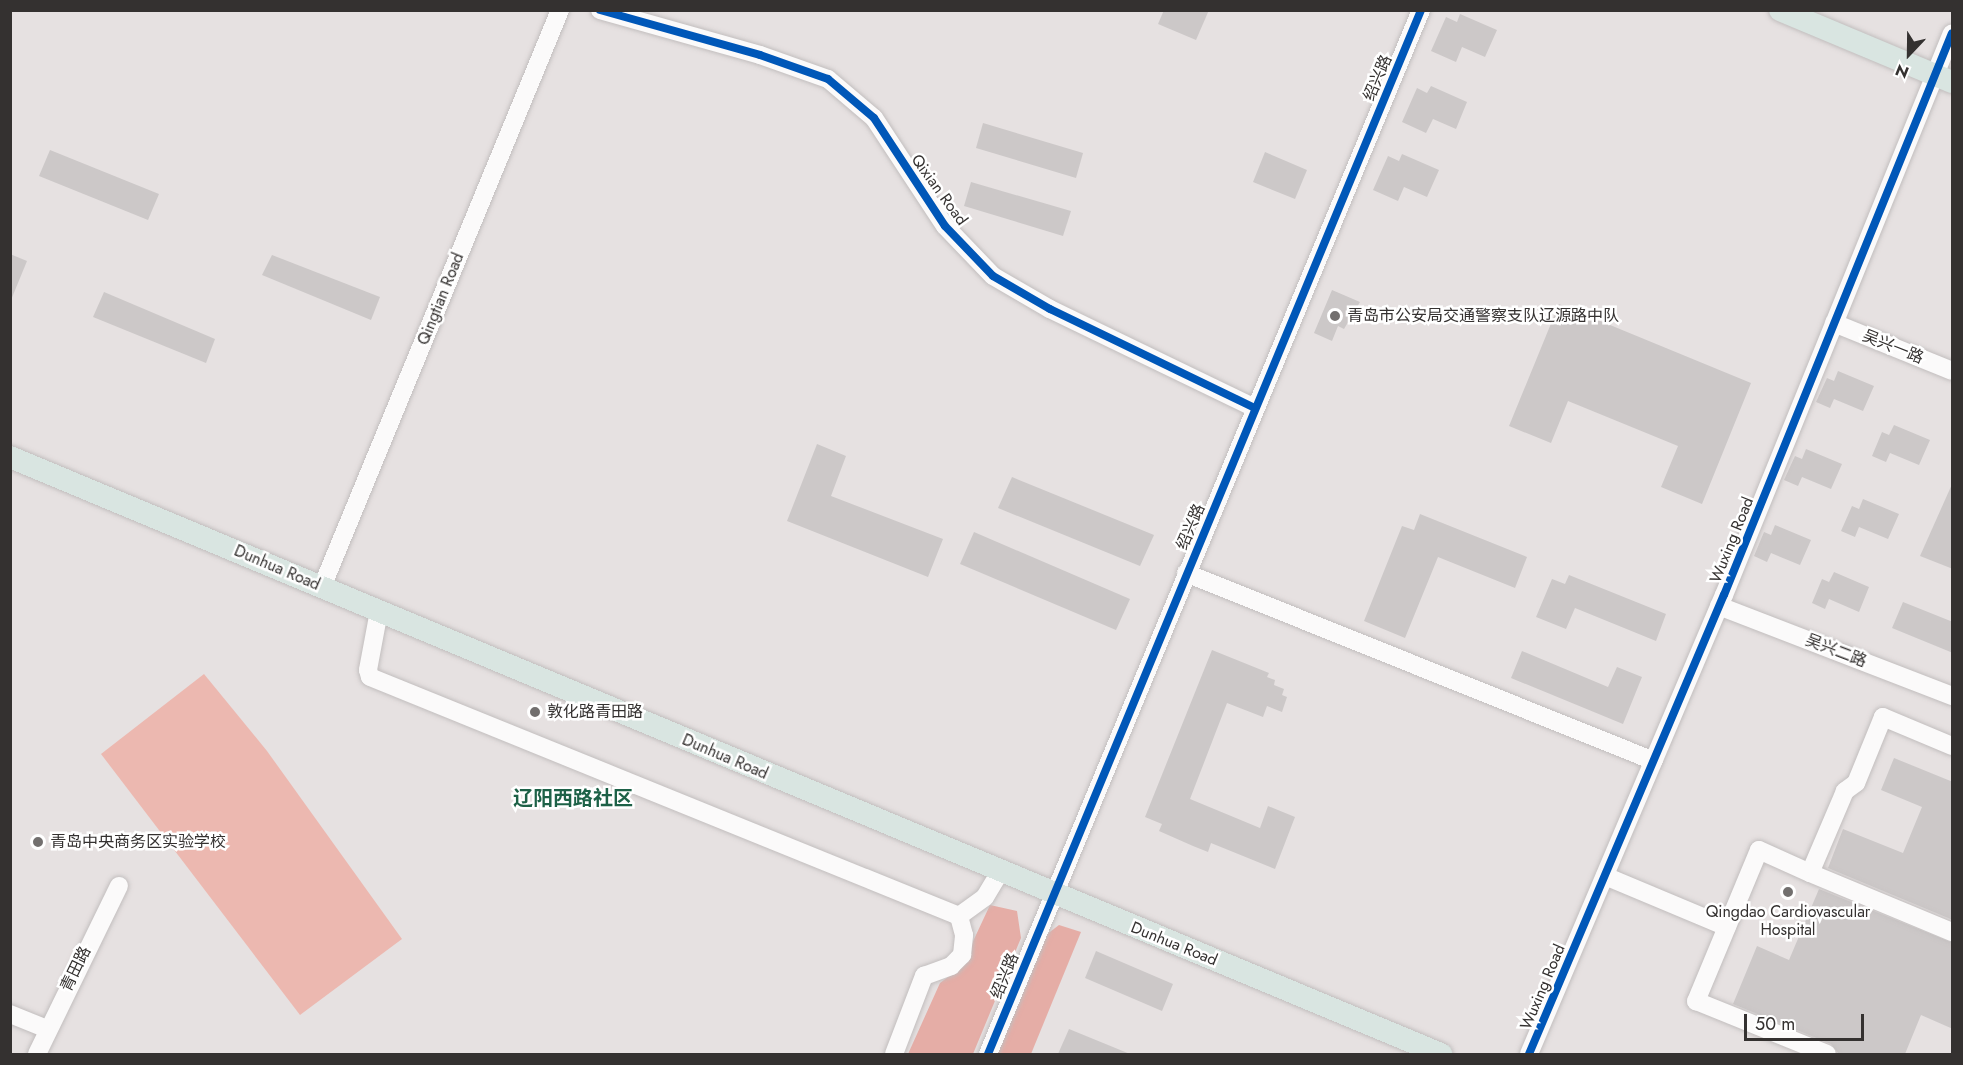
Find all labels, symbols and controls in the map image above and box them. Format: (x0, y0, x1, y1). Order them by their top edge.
north arrow (1879, 24, 1939, 84)
street label: 绍兴路 (1360, 52, 1396, 104)
text: N (1892, 58, 1912, 84)
street label: Qixian Road (907, 151, 971, 229)
street label: Qingtian Road (414, 250, 468, 348)
place label: 青岛市公安局交通警察支队辽源路中队 (1347, 306, 1619, 326)
marker: 青岛市公安局交通警察支队辽源路中队 (1328, 309, 1342, 323)
street label: 吴兴一路 (1860, 326, 1926, 368)
street label: Wuxing Road (1706, 494, 1758, 586)
street label: 绍兴路 (1173, 501, 1209, 553)
street label: Dunhua Road (231, 541, 323, 595)
street label: 吴兴二路 (1803, 631, 1869, 671)
place label: 敦化路青田路 (547, 702, 643, 722)
marker: 敦化路青田路 (528, 705, 542, 719)
street label: Dunhua Road (679, 730, 771, 784)
district label: 辽阳西路社区 (513, 786, 633, 810)
place label: 青岛中央商务区实验学校 (50, 832, 226, 852)
marker: 青岛中央商务区实验学校 (31, 835, 45, 849)
marker: Qingdao Cardiovascular Hospital (1779, 883, 1797, 901)
place label: Qingdao Cardiovascular Hospital (1706, 902, 1870, 940)
street label: Dunhua Road (1128, 918, 1220, 970)
street label: Wuxing Road (1516, 941, 1570, 1033)
street label: 青田路 (57, 943, 95, 995)
street label: 绍兴路 (987, 950, 1023, 1002)
scale bar (1747, 1002, 1867, 1040)
text: 50 m (1755, 1011, 1795, 1037)

